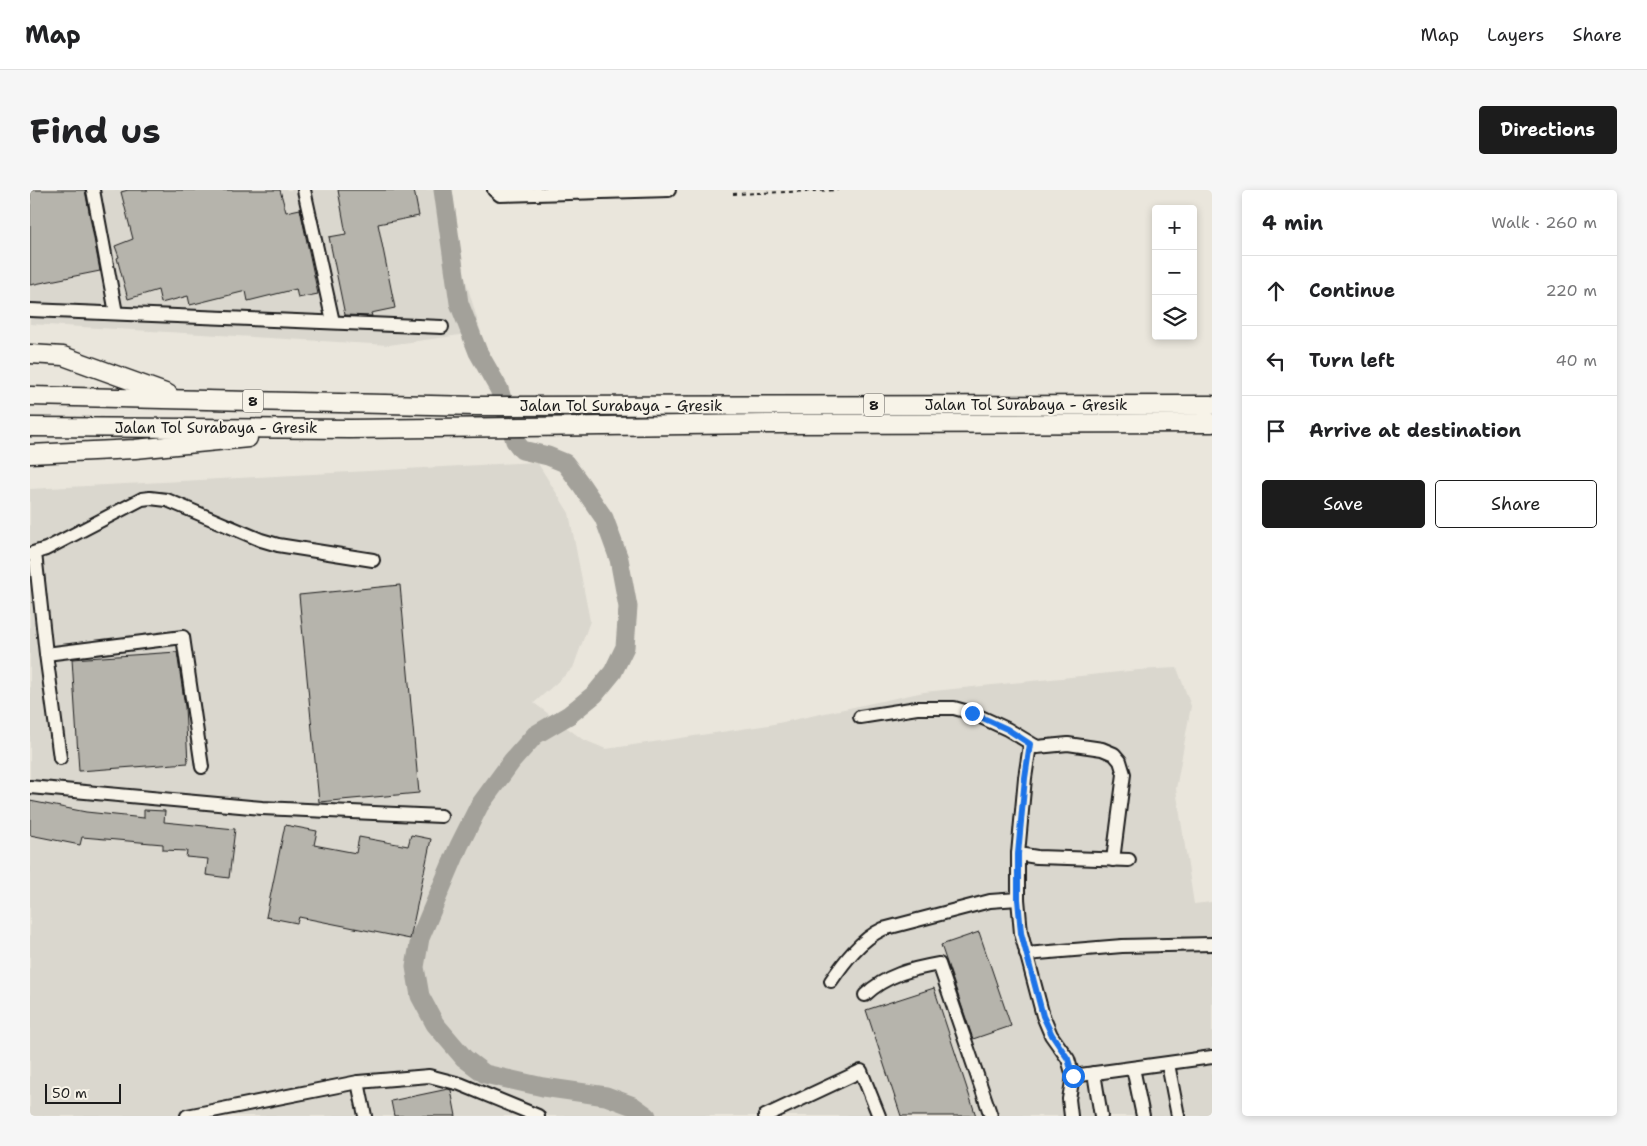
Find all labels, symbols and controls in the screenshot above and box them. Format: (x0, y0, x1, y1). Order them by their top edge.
text: Map (25, 19, 81, 51)
text: Map (1421, 23, 1459, 47)
text: Layers (1487, 23, 1544, 47)
text: Share (1572, 23, 1622, 47)
button: Directions (1479, 106, 1617, 154)
text: Find us (30, 107, 161, 154)
map controls (1152, 205, 1197, 340)
button: + (1152, 205, 1197, 250)
text: 4 min (1262, 209, 1323, 237)
text: Walk · 260 m (1491, 212, 1597, 233)
button: − (1152, 250, 1197, 295)
icon: ahead (1262, 277, 1290, 305)
text: Continue (1309, 278, 1395, 303)
text: 220 m (1545, 280, 1597, 301)
button: layers (1152, 295, 1197, 340)
icon: left (1262, 347, 1290, 375)
text: Turn left (1309, 348, 1395, 373)
text: 40 m (1555, 350, 1597, 371)
road number: 8 (243, 390, 263, 412)
road number: 8 (864, 394, 884, 416)
street label: Jalan Tol Surabaya - Gresik (924, 395, 1128, 415)
street label: Jalan Tol Surabaya - Gresik (519, 396, 723, 416)
icon: arrive (1262, 417, 1290, 445)
street label: Jalan Tol Surabaya - Gresik (114, 418, 318, 438)
text: Arrive at destination (1309, 418, 1521, 443)
button: Save (1262, 480, 1425, 528)
button: Share (1435, 480, 1597, 528)
route end (961, 702, 984, 725)
route start (1062, 1065, 1085, 1088)
scale bar (45, 1081, 121, 1104)
text: 50 m (52, 1084, 87, 1102)

